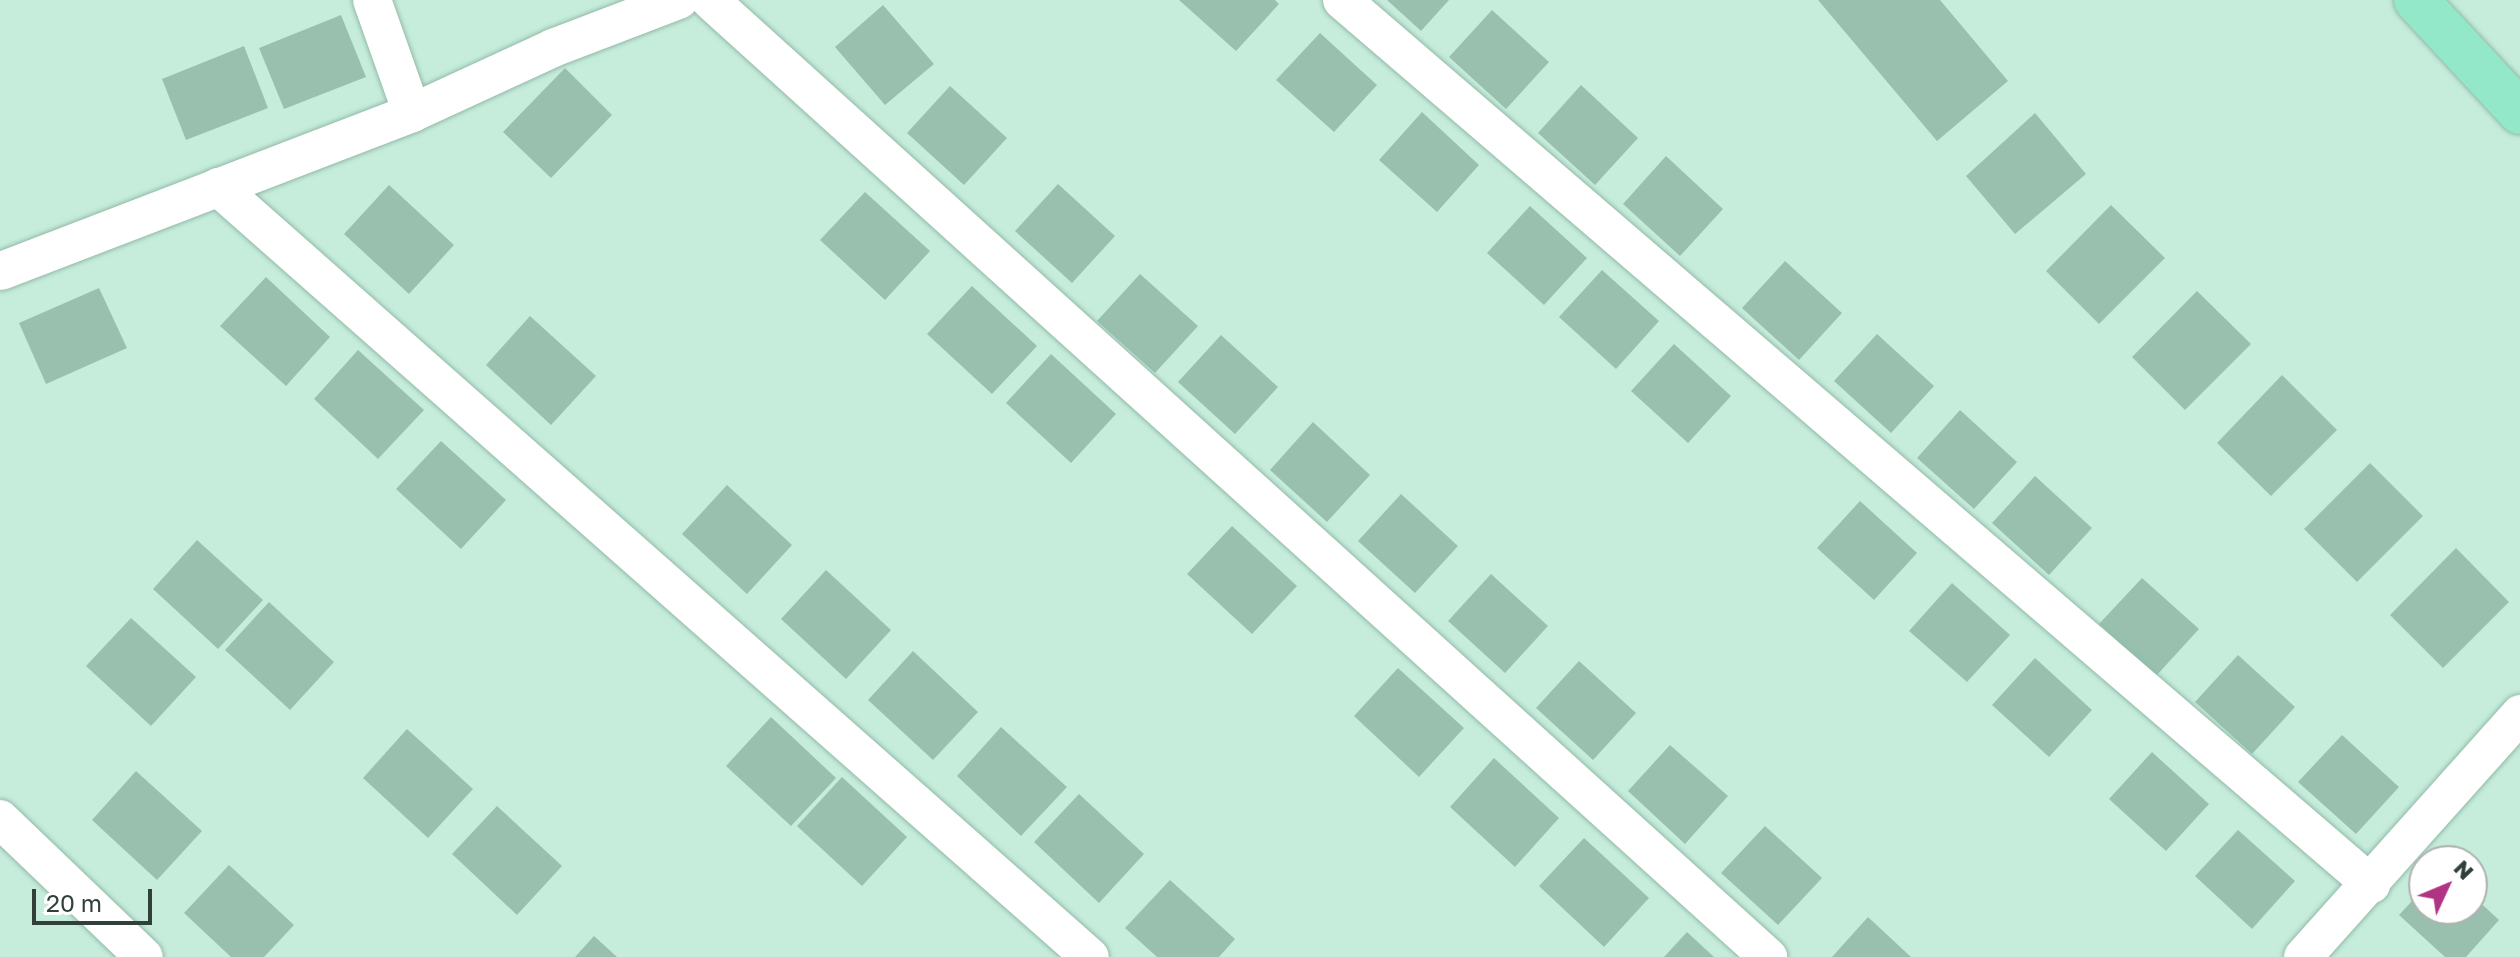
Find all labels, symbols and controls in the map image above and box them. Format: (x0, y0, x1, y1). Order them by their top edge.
north arrow (2408, 845, 2488, 925)
text: N (2449, 854, 2480, 885)
scale bar (36, 873, 156, 923)
text: 20 m (46, 888, 102, 917)

